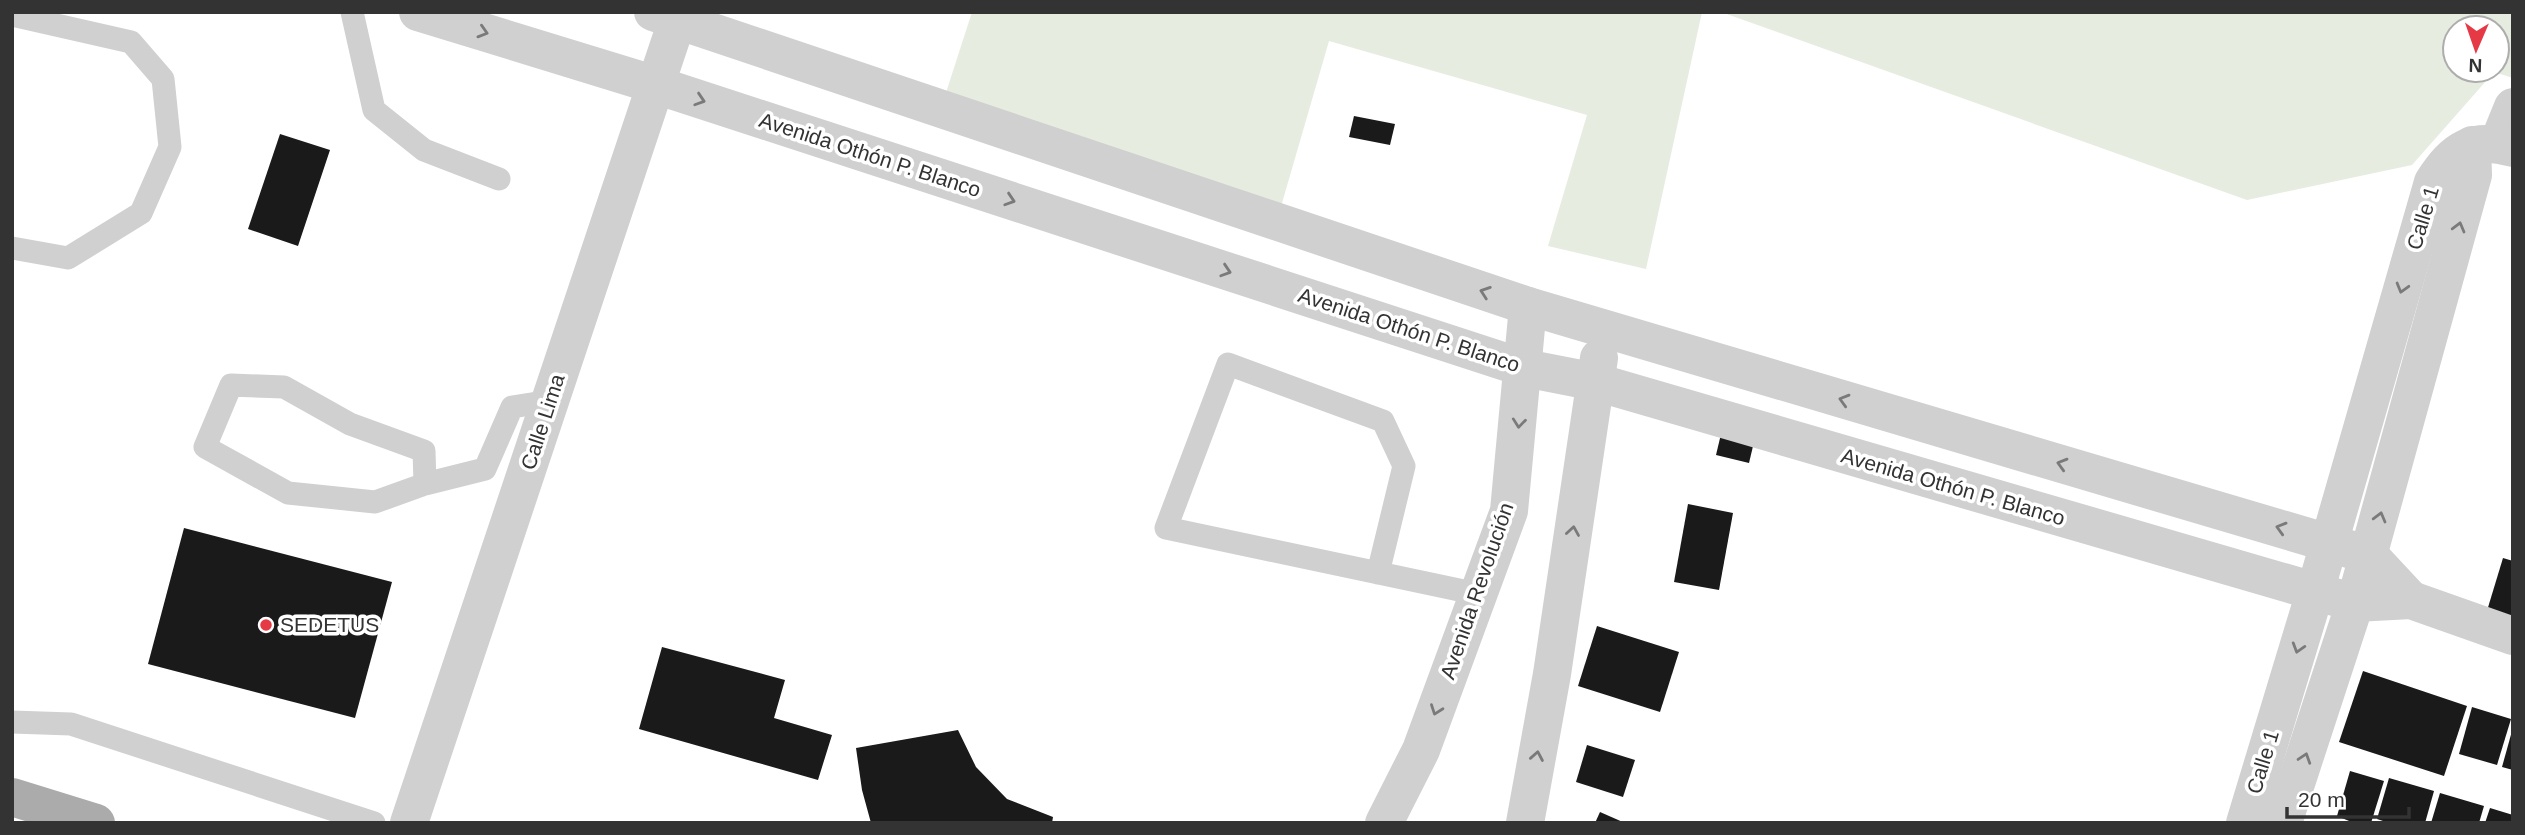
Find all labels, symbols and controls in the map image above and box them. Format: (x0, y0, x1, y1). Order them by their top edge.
north arrow (2441, 14, 2511, 84)
one-way arrow (477, 24, 489, 39)
text: N (2468, 55, 2483, 76)
one-way arrow (694, 92, 706, 106)
street label: Avenida Othón P. Blanco (756, 108, 984, 201)
street label: Calle 1 (2402, 183, 2443, 252)
one-way arrow (1003, 192, 1015, 207)
one-way arrow (2451, 221, 2465, 233)
one-way arrow (1220, 262, 1232, 277)
one-way arrow (2396, 282, 2411, 294)
street label: Avenida Othón P. Blanco (1295, 283, 1523, 376)
one-way arrow (1480, 286, 1492, 300)
street label: Calle Lima (516, 371, 569, 473)
one-way arrow (1838, 394, 1850, 409)
one-way arrow (1511, 417, 1526, 429)
street label: Avenida Othón P. Blanco (1839, 444, 2068, 529)
one-way arrow (2057, 458, 2069, 473)
street label: Avenida Revolución (1435, 500, 1518, 682)
one-way arrow (2371, 512, 2386, 524)
one-way arrow (2275, 522, 2287, 537)
one-way arrow (1565, 525, 1580, 537)
place label: SEDETUS (280, 613, 379, 636)
marker: SEDETUS (258, 617, 274, 633)
one-way arrow (2292, 642, 2307, 654)
one-way arrow (1430, 704, 1444, 716)
street label: Calle 1 (2242, 727, 2283, 796)
one-way arrow (1529, 750, 1544, 761)
one-way arrow (2296, 752, 2311, 764)
scale bar (2287, 776, 2410, 820)
text: 20 m (2298, 788, 2345, 811)

